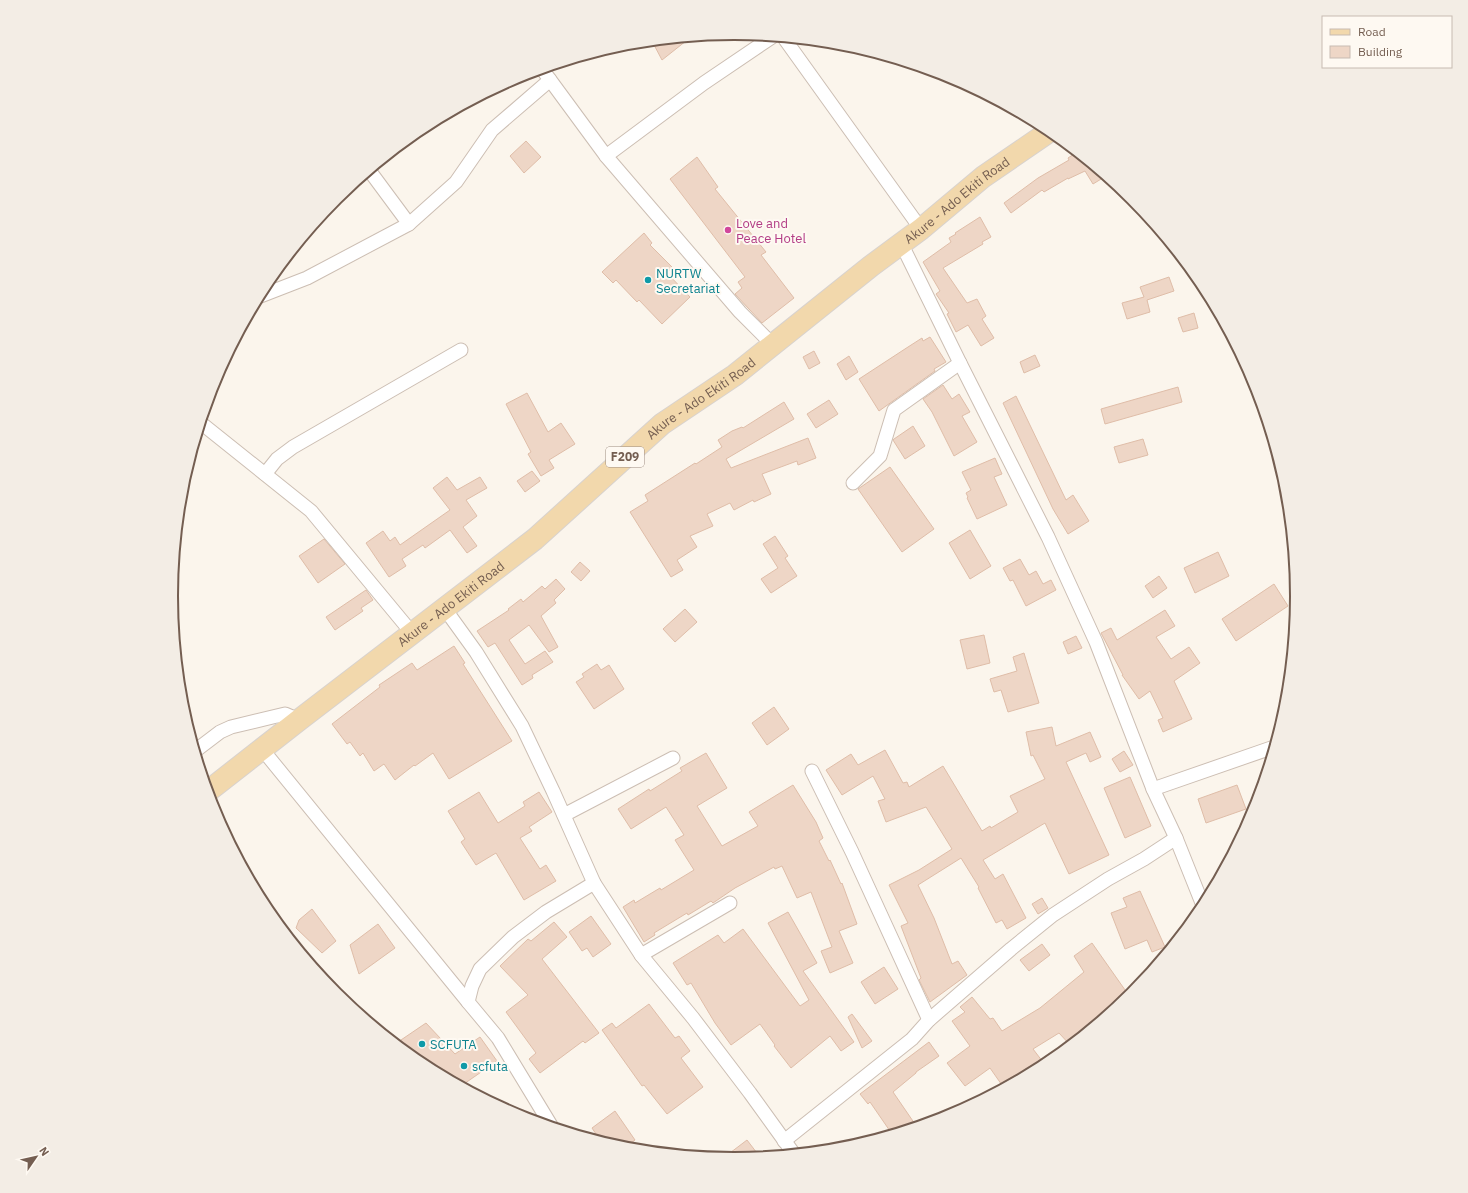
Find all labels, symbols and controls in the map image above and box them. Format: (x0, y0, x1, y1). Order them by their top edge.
legend (1322, 16, 1452, 68)
text: Road (1358, 24, 1386, 39)
text: Building (1358, 44, 1403, 59)
street label: Akure - Ado Ekiti Road (901, 153, 1013, 248)
place label: Love and Peace Hotel (736, 215, 806, 247)
marker: Love and Peace Hotel (723, 225, 733, 235)
place label: NURTW Secretariat (656, 265, 720, 297)
marker: NURTW Secretariat (643, 275, 653, 285)
street label: Akure - Ado Ekiti Road (643, 354, 759, 443)
road number: F209 (606, 447, 644, 467)
street label: Akure - Ado Ekiti Road (394, 558, 508, 650)
place label: SCFUTA (430, 1036, 477, 1053)
marker: SCFUTA (417, 1039, 427, 1049)
place label: scfuta (472, 1058, 508, 1075)
marker: scfuta (459, 1061, 469, 1071)
north arrow (16, 1137, 56, 1177)
text: N (36, 1144, 52, 1159)

